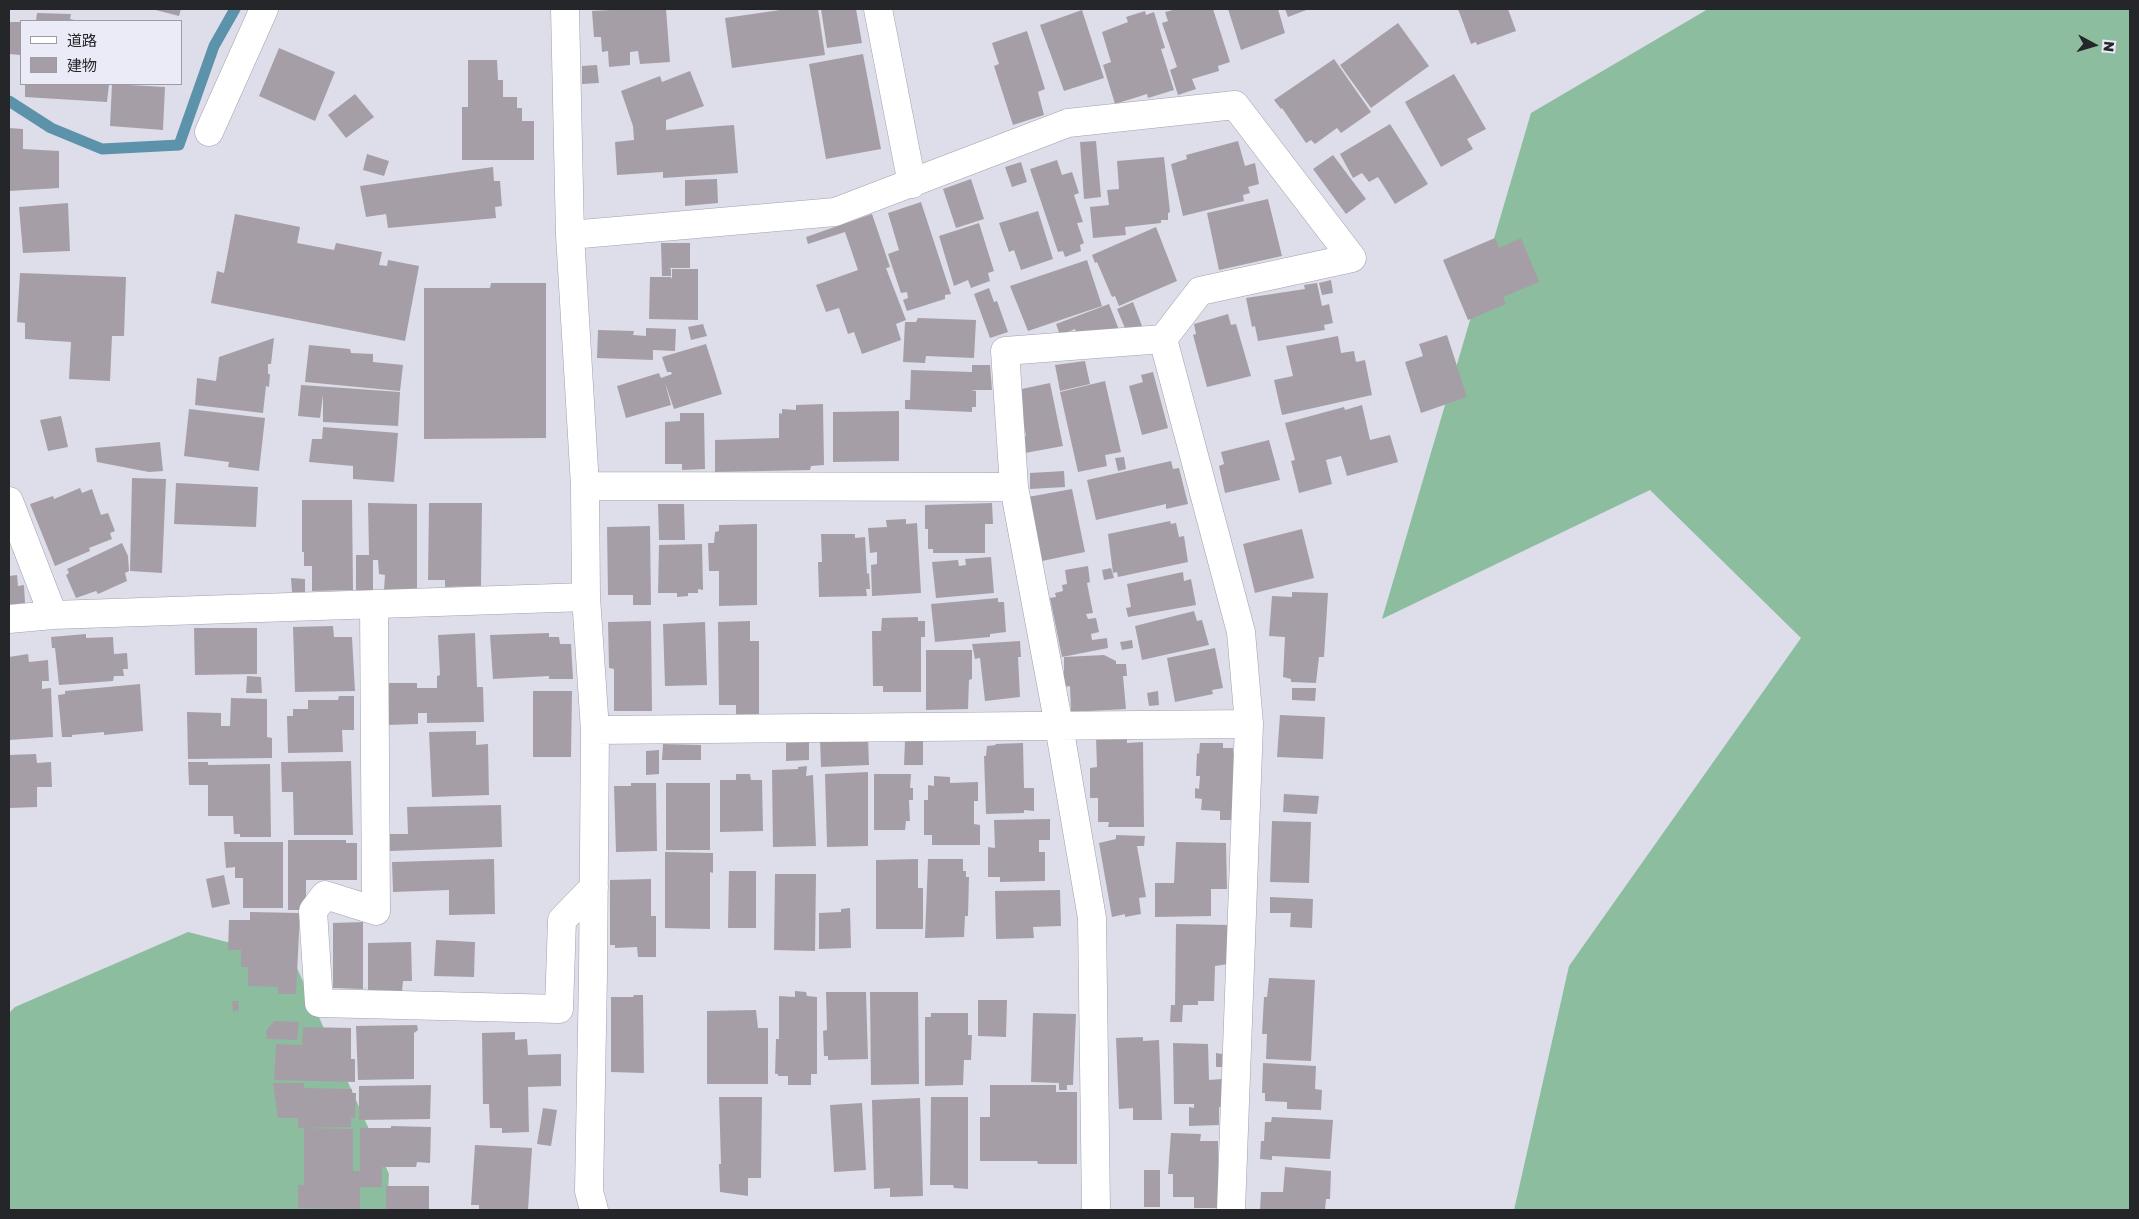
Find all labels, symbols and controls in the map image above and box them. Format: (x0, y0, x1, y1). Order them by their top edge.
legend (20, 20, 182, 85)
north arrow (2069, 20, 2119, 70)
text: 道路 (67, 31, 97, 49)
text: N (2100, 40, 2118, 53)
text: 建物 (67, 56, 97, 74)

